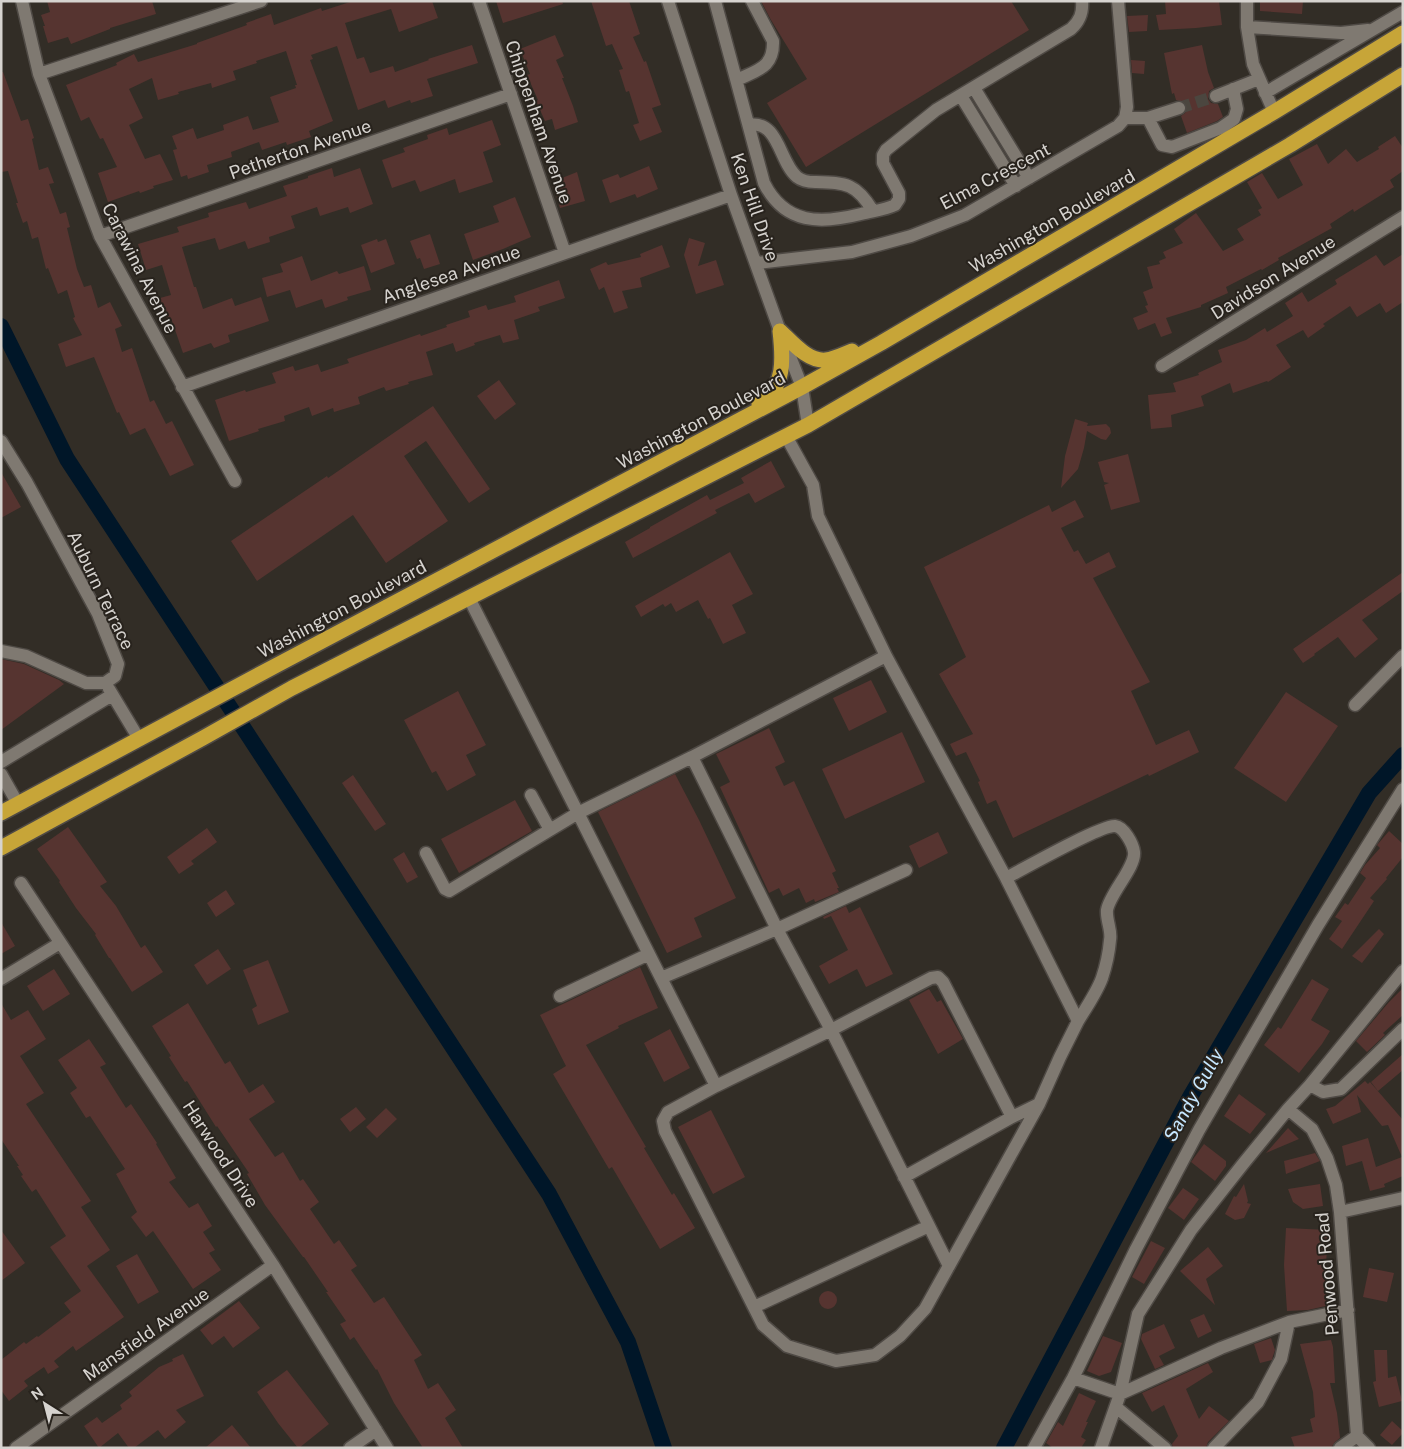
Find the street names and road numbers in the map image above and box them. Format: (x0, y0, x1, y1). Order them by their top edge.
street label: Chippenham Avenue (501, 38, 577, 206)
street label: Petherton Avenue (226, 115, 374, 183)
street label: Elma Crescent (936, 138, 1054, 214)
street label: Ken Hill Drive (727, 150, 783, 264)
street label: Washington Boulevard (965, 165, 1139, 277)
street label: Carawina Avenue (98, 199, 182, 337)
street label: Davidson Avenue (1207, 230, 1339, 324)
street label: Anglesea Avenue (379, 240, 523, 308)
street label: Washington Boulevard (613, 367, 789, 473)
street label: Auburn Terrace (63, 527, 139, 653)
street label: Washington Boulevard (254, 556, 430, 662)
street label: Harwood Drive (179, 1097, 263, 1211)
street label: Penwood Road (1311, 1212, 1343, 1336)
street label: Mansfield Avenue (79, 1283, 213, 1385)

